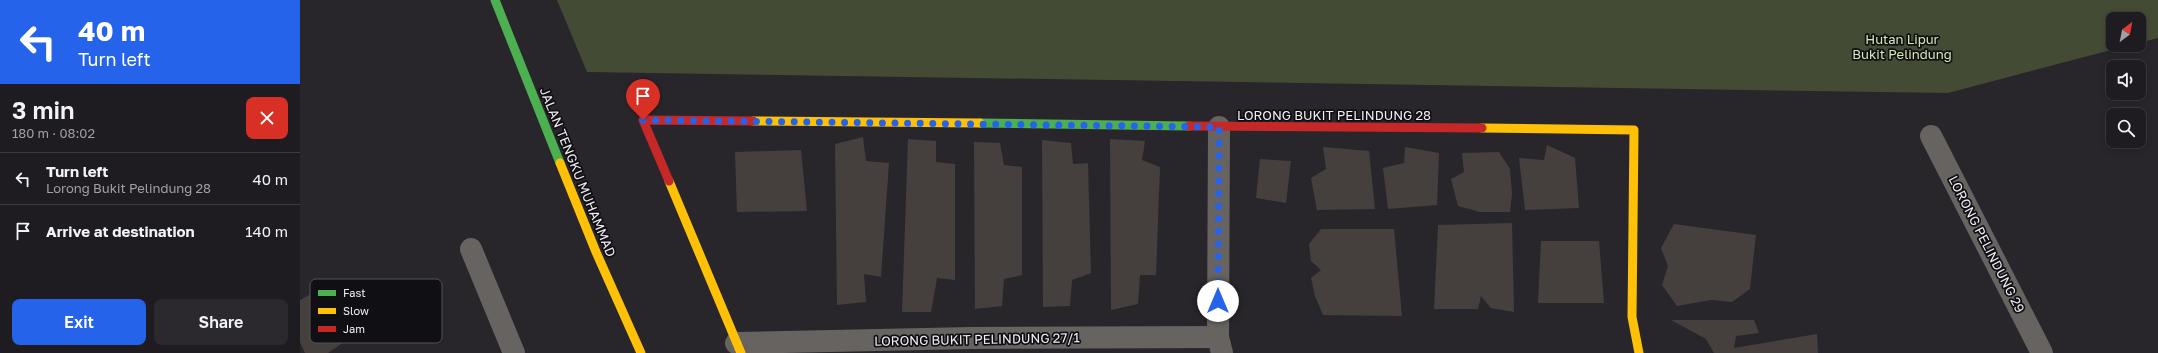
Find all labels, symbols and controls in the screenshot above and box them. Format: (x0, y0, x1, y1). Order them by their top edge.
north arrow (2106, 12, 2146, 52)
map controls (2106, 12, 2146, 148)
text: 40 m (78, 14, 145, 47)
icon: left (12, 16, 64, 68)
park label: Hutan Lipur Bukit Pelindung (1852, 31, 1952, 62)
text: Turn left (78, 48, 151, 70)
button: sound (2106, 60, 2146, 100)
pin (626, 79, 660, 120)
street label: JALAN TENGKU MUHAMMAD (537, 85, 619, 259)
icon: arrive (632, 85, 654, 107)
text: 3 min (12, 95, 75, 124)
button: close (246, 97, 288, 139)
street label: LORONG BUKIT PELINDUNG 28 (1237, 107, 1431, 123)
button: search (2106, 108, 2146, 148)
text: 180 m · 08:02 (12, 125, 95, 141)
text: Turn left (46, 162, 108, 180)
icon: left (12, 168, 34, 190)
text: 40 m (253, 170, 288, 188)
street label: LORONG PELINDUNG 29 (1946, 173, 2029, 315)
text: Lorong Bukit Pelindung 28 (46, 180, 211, 196)
icon: arrive (12, 220, 34, 242)
text: Arrive at destination (46, 222, 195, 240)
text: 140 m (245, 222, 288, 240)
legend (310, 279, 442, 343)
position arrow (1197, 280, 1239, 322)
text: Fast (343, 286, 366, 299)
button: Exit (12, 299, 146, 345)
button: Share (154, 299, 288, 345)
text: Slow (343, 304, 369, 317)
text: Jam (343, 322, 365, 335)
street label: LORONG BUKIT PELINDUNG 27/1 (874, 329, 1080, 349)

